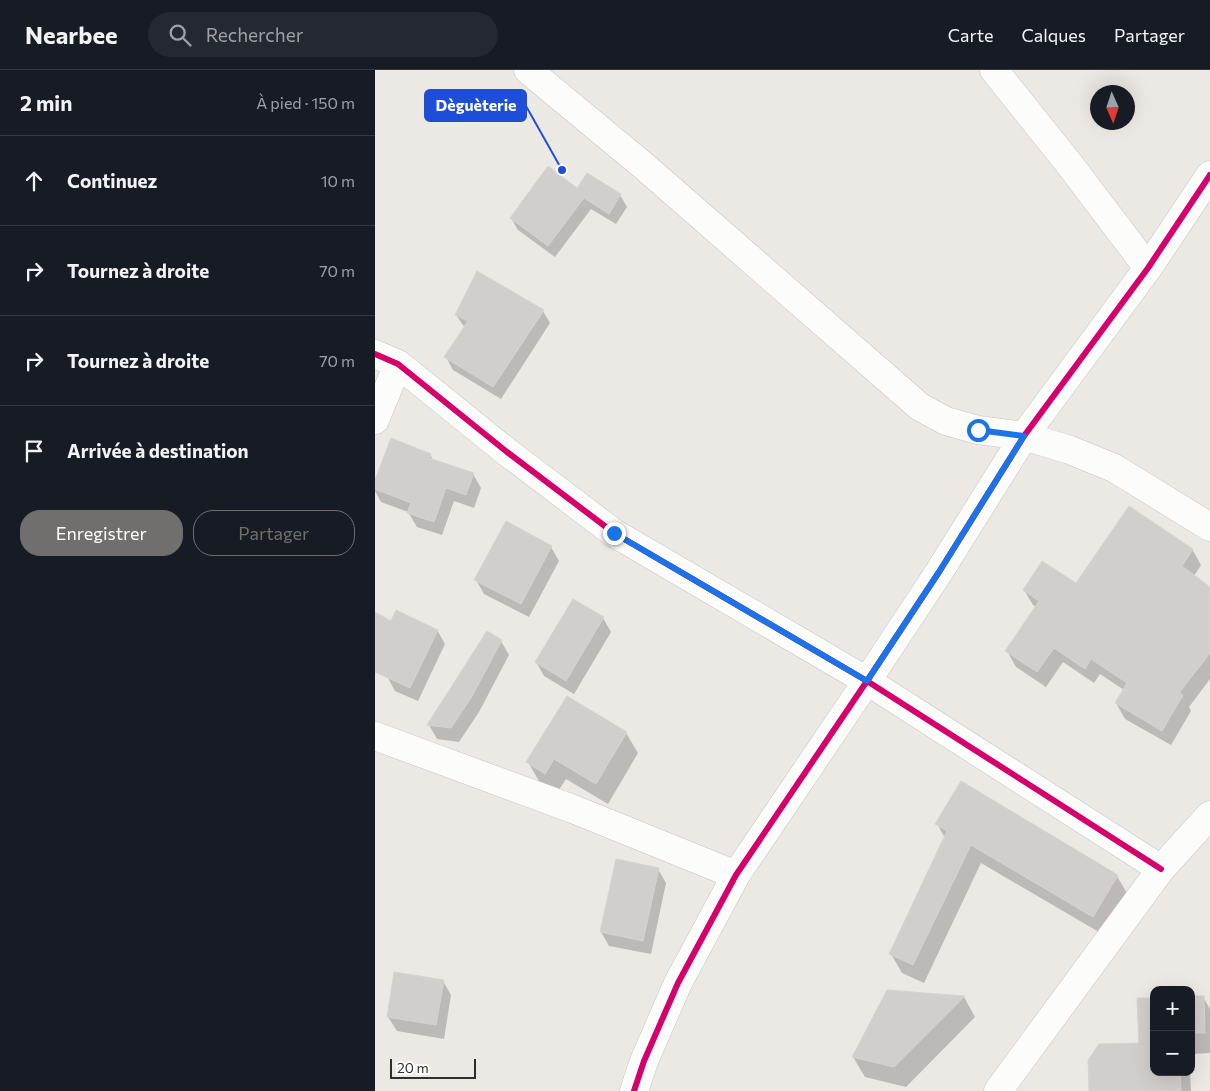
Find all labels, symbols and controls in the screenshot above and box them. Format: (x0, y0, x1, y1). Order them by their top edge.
search box (148, 12, 498, 57)
text: Nearbee (25, 20, 118, 49)
icon: search (166, 21, 194, 49)
text: Rechercher (206, 23, 303, 46)
text: Carte (948, 24, 993, 46)
text: Calques (1021, 24, 1086, 46)
text: Partager (1114, 24, 1185, 46)
north arrow (1090, 85, 1135, 130)
text: 2 min (20, 90, 72, 115)
callout: Dèguèterie (425, 90, 526, 121)
text: À pied · 150 m (256, 93, 355, 112)
text: Dèguèterie (435, 95, 517, 114)
icon: ahead (20, 167, 48, 195)
text: Continuez (67, 169, 157, 192)
text: 10 m (321, 171, 355, 190)
icon: right (20, 257, 48, 285)
text: Tournez à droite (67, 259, 209, 282)
text: 70 m (319, 261, 355, 280)
icon: right (20, 347, 48, 375)
text: Tournez à droite (67, 349, 209, 372)
text: 70 m (319, 351, 355, 370)
route start (967, 419, 990, 442)
icon: arrive (20, 437, 48, 465)
text: Arrivée à destination (67, 439, 249, 462)
button: Enregistrer (20, 510, 183, 556)
button: Partager (193, 510, 355, 556)
route end (603, 522, 626, 545)
map controls (1150, 986, 1195, 1076)
button: + (1150, 986, 1195, 1031)
button: − (1150, 1031, 1195, 1076)
scale bar (390, 1056, 476, 1079)
text: 20 m (397, 1059, 429, 1076)

